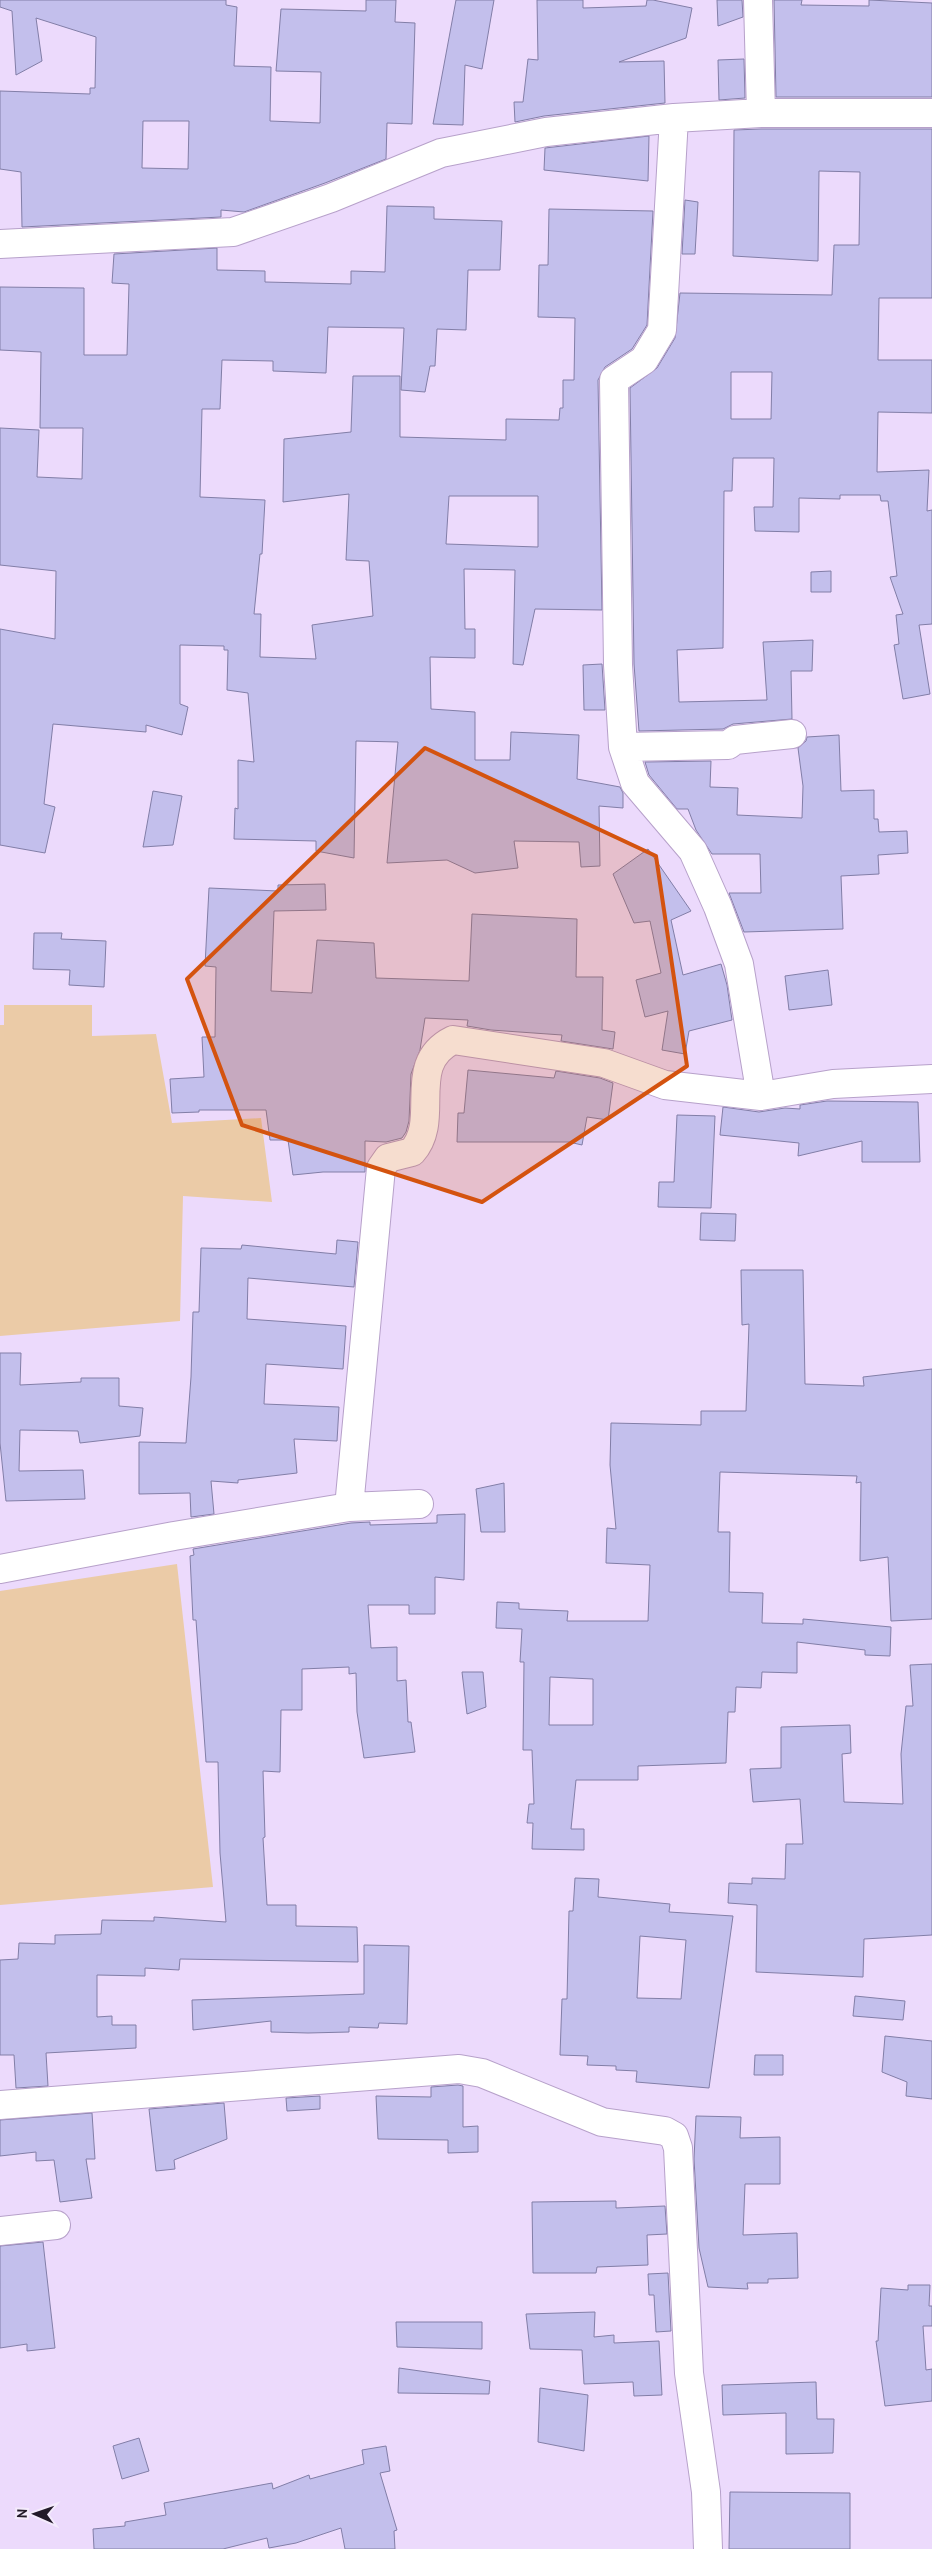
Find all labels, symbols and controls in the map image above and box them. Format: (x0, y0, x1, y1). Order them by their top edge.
north arrow (10, 2489, 60, 2539)
text: N (13, 2509, 31, 2518)

